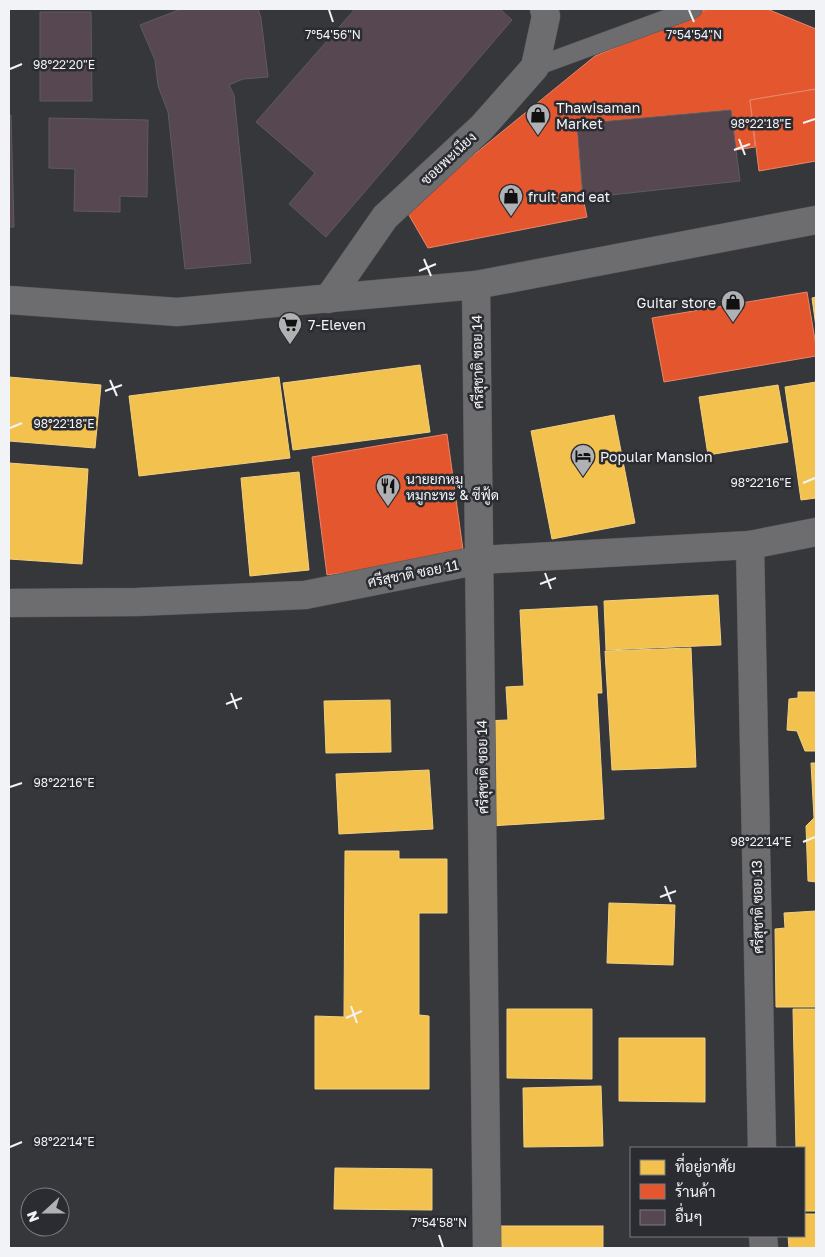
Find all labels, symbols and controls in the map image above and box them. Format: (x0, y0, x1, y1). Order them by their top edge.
text: 7°54'56"N (305, 27, 361, 42)
text: 7°54'54"N (666, 27, 722, 42)
text: 98°22'20"E (33, 57, 95, 72)
place label: Thawisaman Market (556, 99, 640, 132)
shop icon: Thawisaman Market (525, 102, 551, 136)
text: 98°22'18"E (731, 116, 791, 131)
street label: ซอยพะเนียง (417, 128, 479, 188)
shop icon: fruit and eat (498, 183, 524, 217)
place label: fruit and eat (528, 188, 610, 205)
shop icon: Guitar store (720, 289, 746, 323)
place label: Guitar store (637, 294, 716, 311)
supermarket icon: 7-Eleven (277, 311, 303, 345)
street label: ศรีสุชาติ ซอย 14 (468, 315, 488, 409)
place label: 7-Eleven (308, 316, 366, 333)
text: 98°22'18"E (34, 416, 94, 431)
hotel icon: Popular Mansion (570, 443, 596, 477)
place label: Popular Mansion (600, 448, 713, 465)
place label: นายยกหมู หมูกะทะ & ซีฟู้ด (406, 470, 499, 505)
restaurant icon: นายยกหมู หมูกะทะ & ซีฟู้ด (375, 473, 401, 507)
text: 98°22'16"E (731, 475, 791, 490)
street label: ศรีสุชาติ ซอย 11 (366, 556, 461, 592)
street label: ศรีสุชาติ ซอย 14 (473, 720, 493, 814)
text: 98°22'16"E (34, 775, 94, 790)
text: 98°22'14"E (731, 834, 791, 849)
street label: ศรีสุชาติ ซอย 13 (748, 860, 768, 954)
text: 98°22'14"E (34, 1134, 94, 1149)
legend (630, 1147, 805, 1237)
text: ที่อยู่อาศัย (675, 1152, 736, 1177)
text: ร้านค้า (675, 1182, 715, 1200)
north arrow (20, 1187, 70, 1237)
text: อื่นๆ (675, 1202, 703, 1226)
text: N (23, 1209, 42, 1225)
text: 7°54'58"N (411, 1215, 467, 1230)

